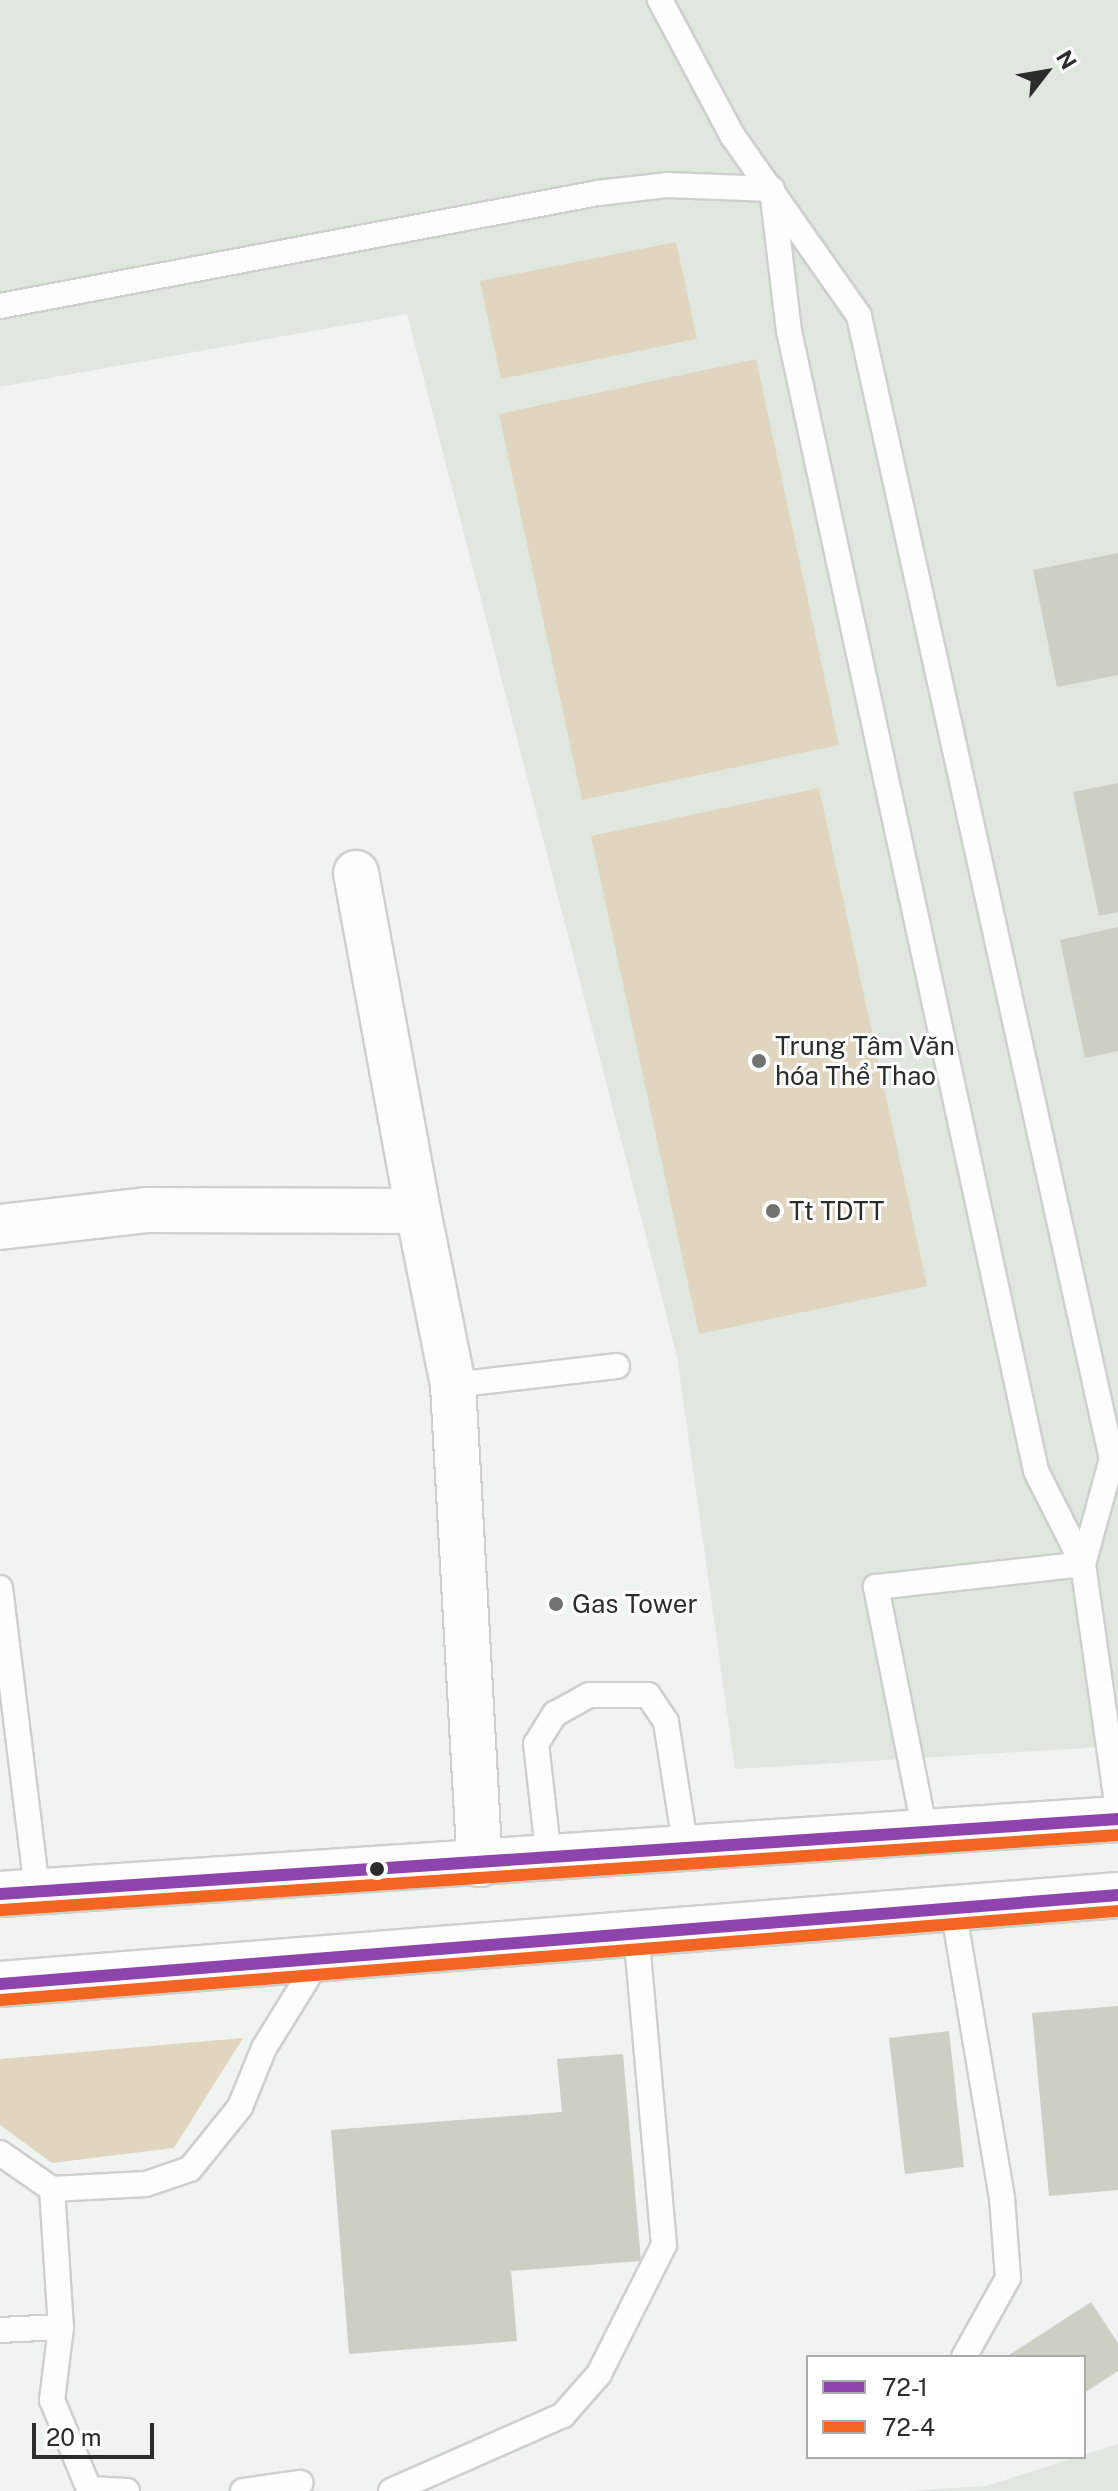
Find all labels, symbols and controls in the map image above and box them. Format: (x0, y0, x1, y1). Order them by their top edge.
north arrow (1006, 32, 1086, 112)
text: N (1051, 46, 1082, 74)
place label: Trung Tâm Văn hóa Thể Thao (775, 1030, 955, 1092)
marker: Trung Tâm Văn hóa Thể Thao (750, 1052, 768, 1070)
place label: Tt TDTT (789, 1195, 885, 1227)
marker: Tt TDTT (764, 1202, 782, 1220)
place label: Gas Tower (572, 1588, 698, 1620)
marker: Gas Tower (547, 1595, 565, 1613)
unlabelled marker (369, 1861, 385, 1877)
legend (806, 2355, 1086, 2459)
text: 72-1 (882, 2373, 928, 2401)
scale bar (36, 2407, 158, 2457)
text: 72-4 (882, 2413, 935, 2441)
text: 20 m (46, 2423, 102, 2451)

